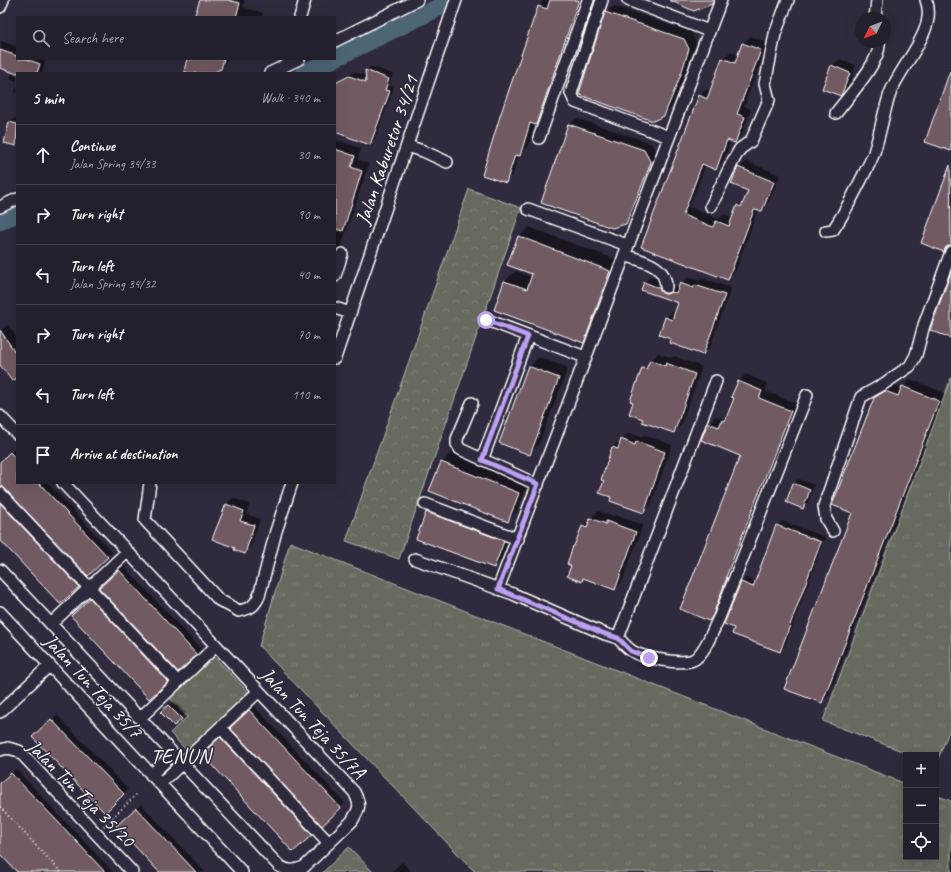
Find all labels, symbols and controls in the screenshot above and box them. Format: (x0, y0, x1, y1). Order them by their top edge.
north arrow (855, 12, 891, 48)
search box (16, 16, 336, 60)
icon: search (30, 27, 52, 49)
text: Search here (62, 29, 123, 48)
street label: Jalan Kaburetor 34/21 (350, 71, 424, 229)
text: 5 min (32, 88, 64, 109)
text: Walk · 340 m (261, 90, 320, 106)
text: Continue (70, 137, 115, 156)
icon: ahead (32, 144, 54, 166)
text: 30 m (298, 147, 320, 163)
text: Jalan Spring 34/33 (70, 156, 156, 172)
icon: right (32, 204, 54, 226)
text: Turn right (70, 205, 123, 224)
text: 90 m (298, 207, 320, 223)
text: Turn left (70, 257, 113, 276)
icon: left (32, 264, 54, 286)
text: 40 m (298, 267, 320, 283)
text: Jalan Spring 34/32 (70, 276, 156, 292)
route start (477, 311, 495, 329)
icon: right (32, 324, 54, 346)
text: Turn right (70, 325, 123, 344)
text: 70 m (298, 327, 320, 343)
icon: left (32, 384, 54, 406)
text: Turn left (70, 385, 113, 404)
text: 110 m (292, 387, 320, 403)
icon: arrive (32, 444, 54, 466)
text: Arrive at destination (70, 445, 177, 464)
street label: Jalan Tun Teja 35/7 (38, 628, 148, 744)
route end (640, 649, 658, 667)
street label: Jalan Tun Teja 35/7A (254, 661, 372, 785)
street label: Jalan Tun Teja 35/20 (21, 733, 142, 854)
district label: TENUN (151, 743, 214, 769)
map controls (903, 752, 939, 860)
button: + (903, 752, 939, 788)
button: − (903, 788, 939, 824)
button: locate (903, 824, 939, 860)

